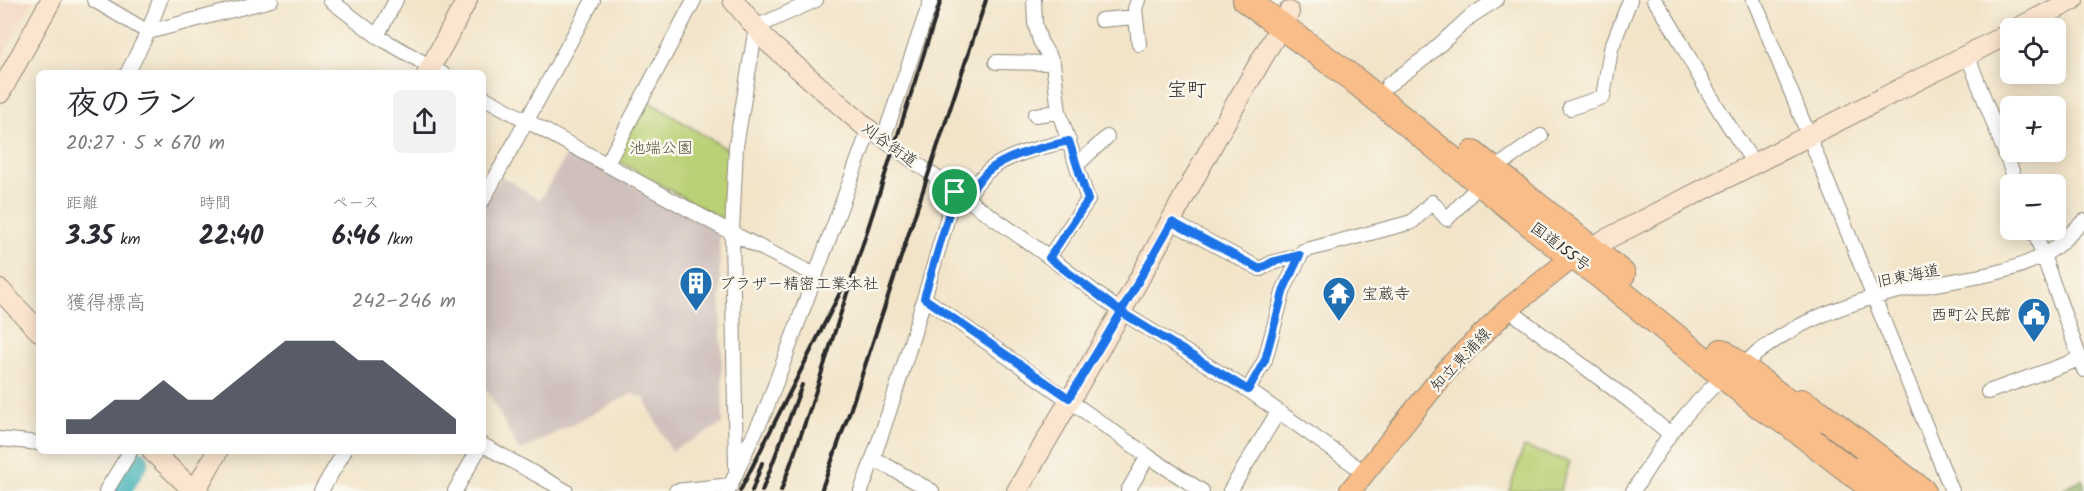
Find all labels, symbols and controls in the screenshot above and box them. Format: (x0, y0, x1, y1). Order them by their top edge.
map controls (2000, 18, 2066, 240)
button: locate (2000, 18, 2066, 84)
district label: 宝町 (1167, 75, 1207, 107)
text: 夜のラン (66, 79, 198, 132)
button: share (393, 90, 456, 153)
button: + (2000, 96, 2066, 162)
street label: 刈谷街道 (856, 116, 922, 174)
text: 20:27 · 5 × 670 m (66, 128, 225, 160)
park label: 池端公園 (629, 136, 693, 161)
pin (929, 166, 980, 217)
button: − (2000, 174, 2066, 240)
icon: arrive (938, 175, 971, 208)
text: 距離 (66, 191, 98, 216)
text: 時間 (199, 191, 231, 216)
text: ペース (332, 191, 379, 216)
text: 3.35 (66, 216, 114, 258)
text: 22:40 (199, 216, 263, 258)
text: 6:46 (332, 216, 381, 258)
street label: 国道155号 (1525, 216, 1596, 278)
text: km (114, 227, 140, 252)
text: /km (381, 227, 413, 252)
street label: 旧東海道 (1874, 258, 1942, 295)
building icon: ブラザー精密工業本社 (678, 265, 714, 312)
place label: ブラザー精密工業本社 (719, 272, 879, 297)
temple icon: 宝蔵寺 (1321, 275, 1357, 322)
place label: 宝蔵寺 (1362, 282, 1410, 307)
text: 242–246 m (352, 286, 456, 318)
text: 獲得標高 (66, 288, 146, 320)
public building icon: 西町公民館 (2016, 296, 2052, 343)
place label: 西町公民館 (1931, 303, 2011, 328)
street label: 知立東浦線 (1425, 322, 1498, 398)

